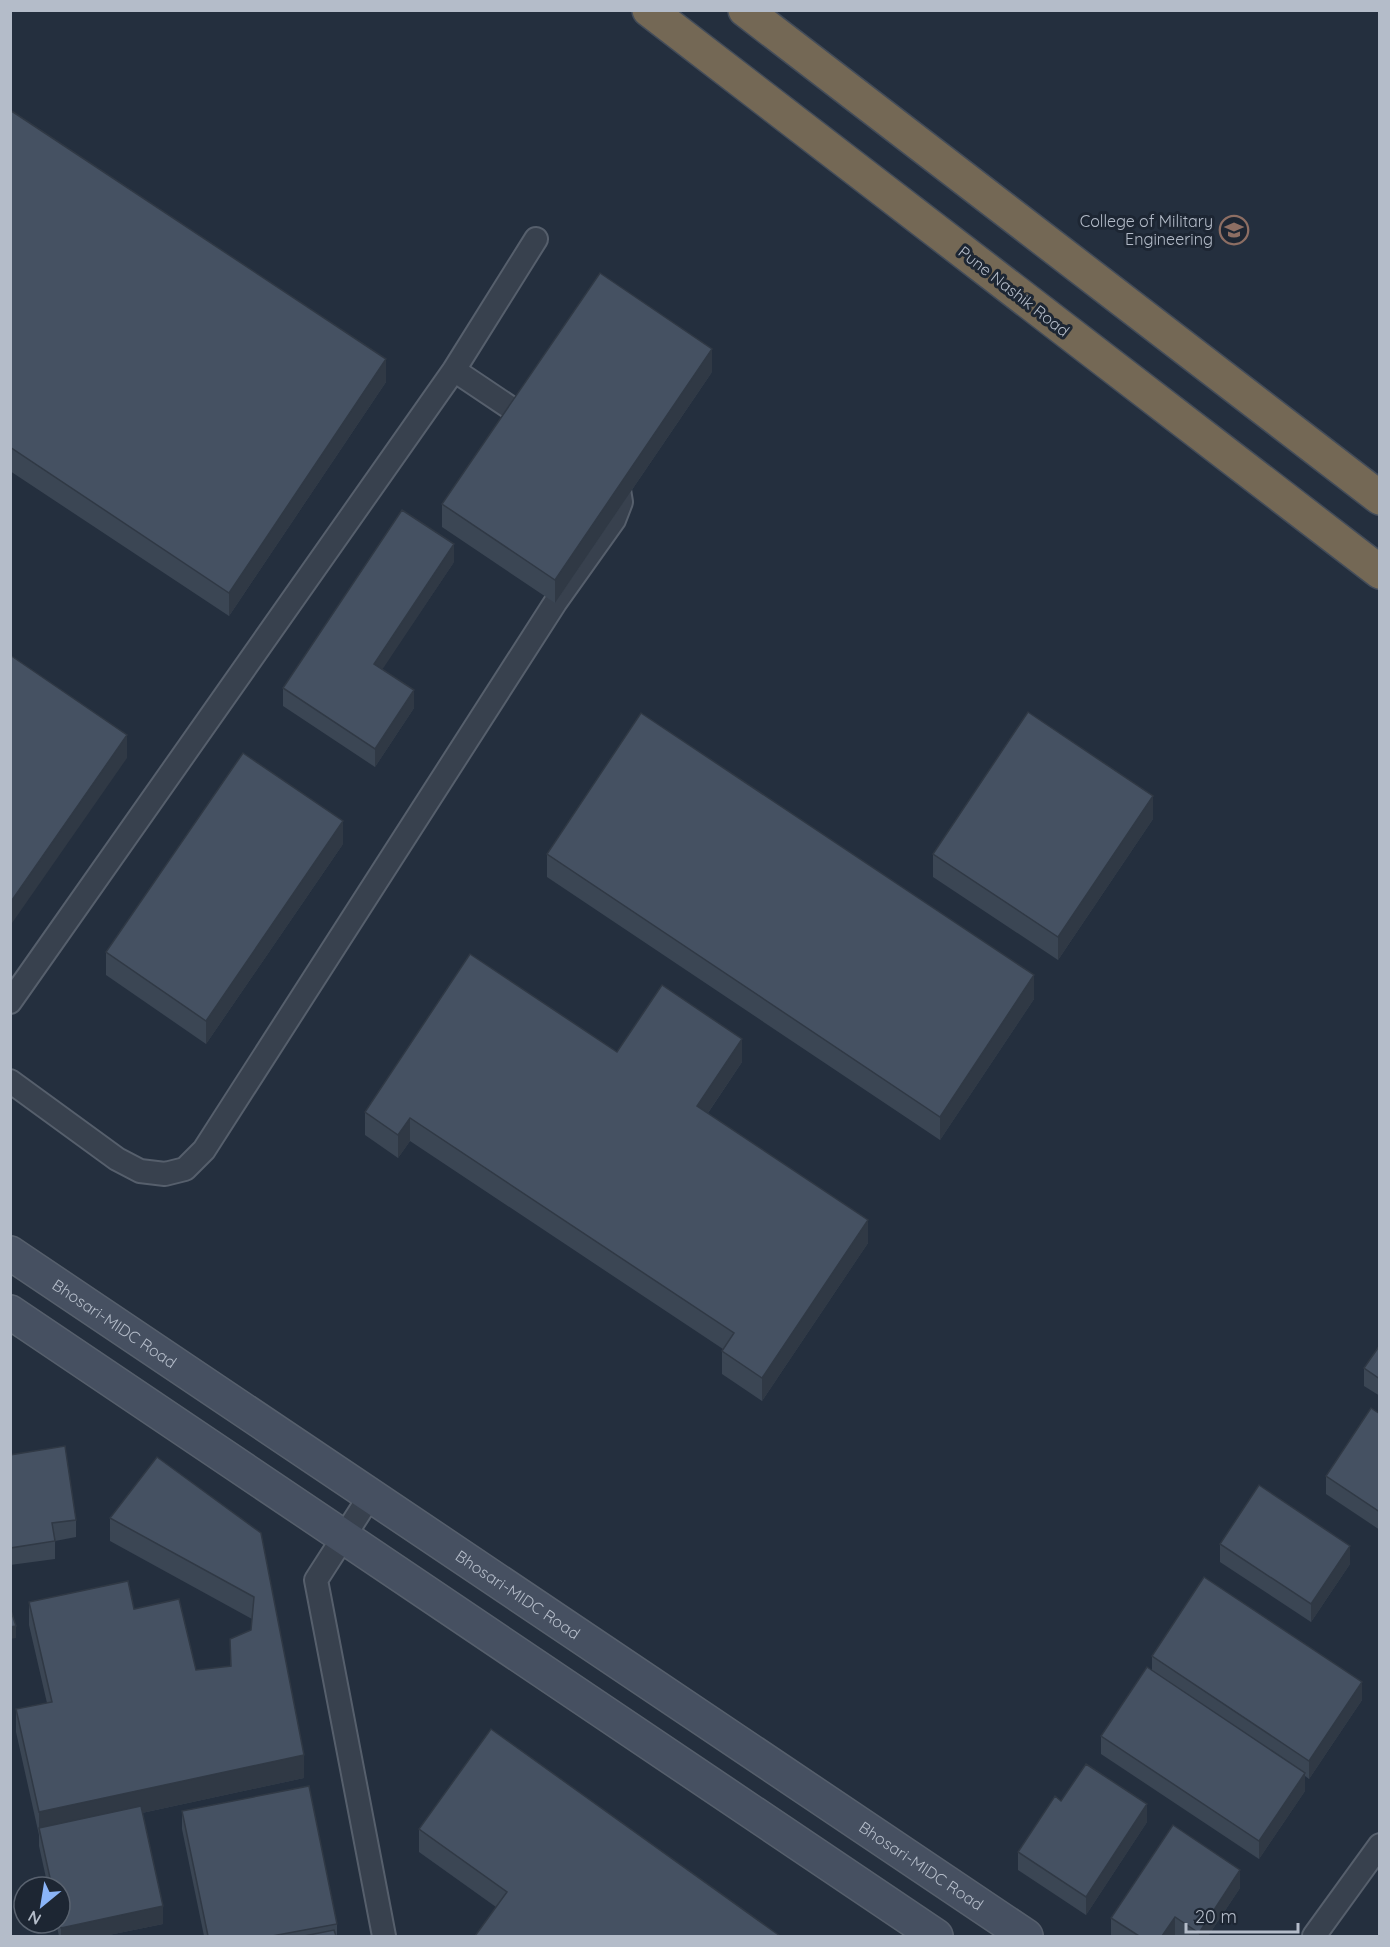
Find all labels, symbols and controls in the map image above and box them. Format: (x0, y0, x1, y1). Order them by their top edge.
place label: College of Military Engineering (1080, 211, 1213, 249)
school or university icon: College of Military Engineering (1218, 214, 1250, 246)
street label: Pune Nashik Road (955, 242, 1073, 340)
street label: Bhosari-MIDC Road (49, 1274, 181, 1372)
street label: Bhosari-MIDC Road (452, 1546, 584, 1643)
street label: Bhosari-MIDC Road (855, 1817, 987, 1915)
north arrow (12, 1875, 72, 1935)
scale bar (1186, 1896, 1298, 1934)
text: 20 m (1195, 1905, 1237, 1928)
text: N (24, 1906, 45, 1930)

